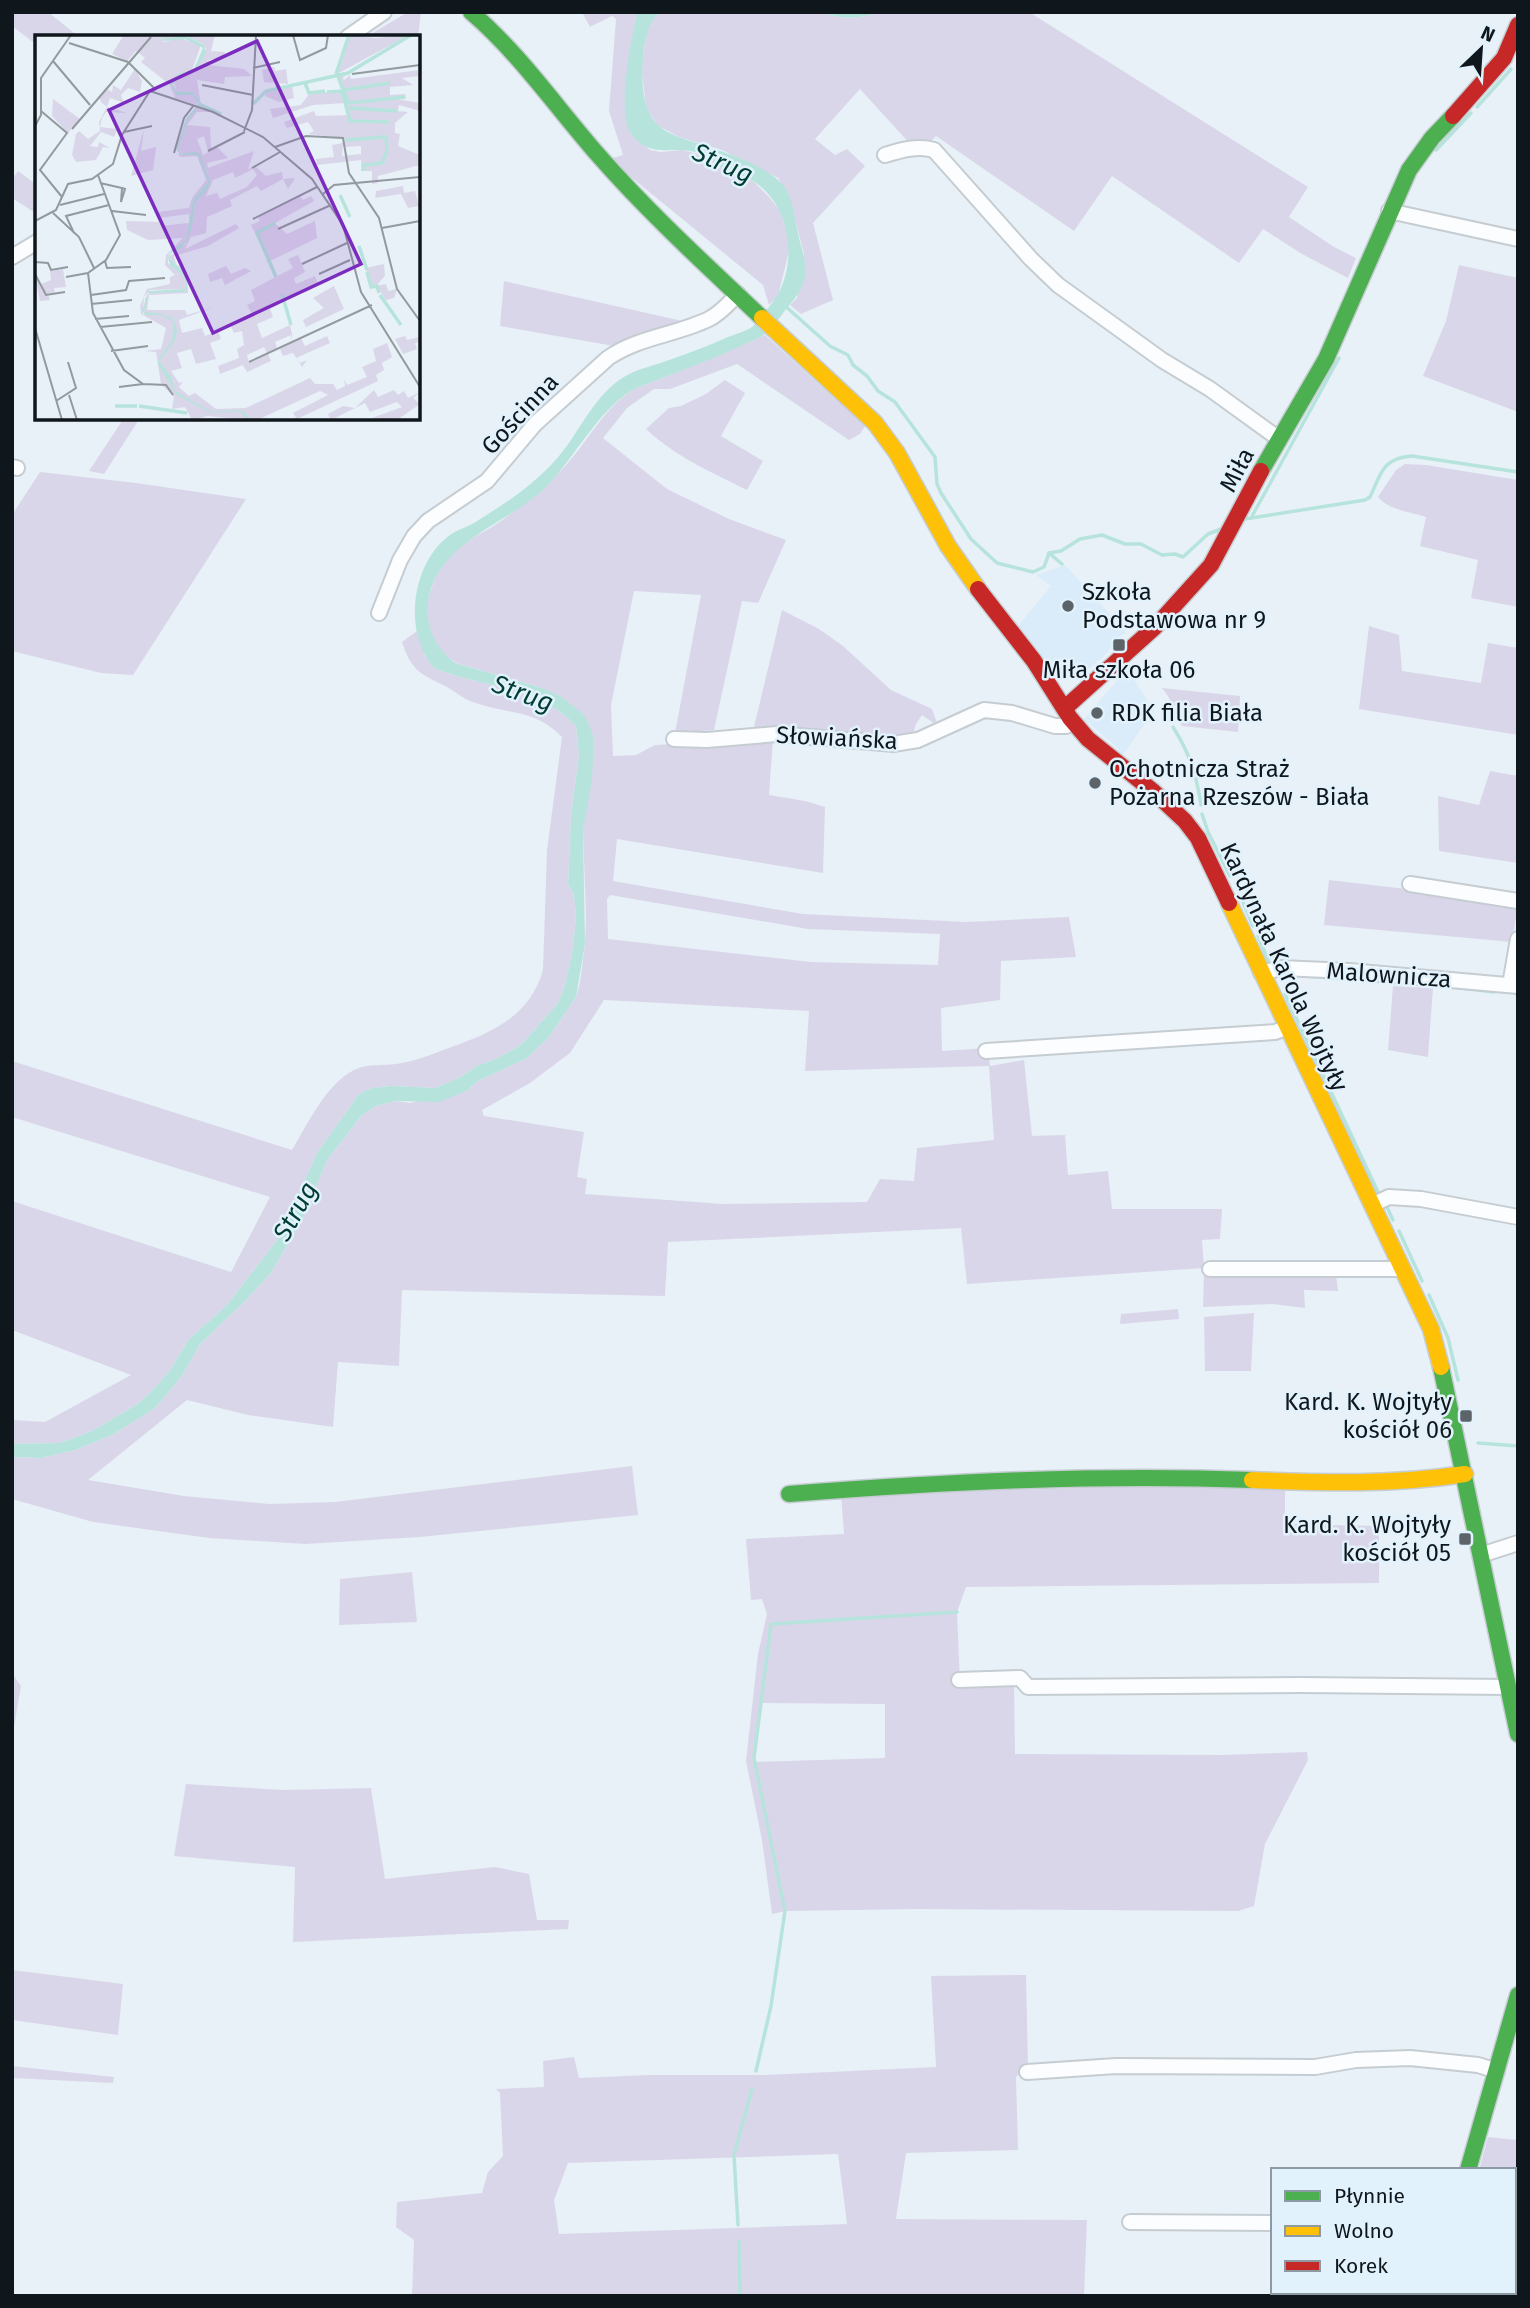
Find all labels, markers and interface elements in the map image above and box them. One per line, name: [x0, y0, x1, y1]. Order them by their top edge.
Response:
north arrow: [1446, 14, 1516, 84]
text: N: [1477, 21, 1499, 47]
inset map: [35, 35, 420, 420]
water label: Strug: [687, 136, 758, 190]
street label: Gościnna: [476, 368, 564, 460]
street label: Miła: [1214, 443, 1260, 497]
place label: Szkoła Podstawowa nr 9: [1082, 578, 1266, 634]
marker: Szkoła Podstawowa nr 9: [1060, 598, 1076, 614]
marker: Miła szkoła 06: [1111, 637, 1127, 653]
place label: Miła szkoła 06: [1043, 656, 1195, 684]
water label: Strug: [487, 668, 558, 719]
place label: RDK filia Biała: [1111, 699, 1263, 727]
marker: RDK filia Biała: [1089, 705, 1105, 721]
street label: Słowiańska: [776, 721, 898, 755]
place label: Ochotnicza Straż Pożarna Rzeszów - Biała: [1109, 755, 1370, 811]
marker: Ochotnicza Straż Pożarna Rzeszów - Biała: [1087, 775, 1103, 791]
street label: Kardynała Karola Wojtyły: [1214, 838, 1354, 1096]
street label: Malownicza: [1326, 957, 1452, 993]
water label: Strug: [266, 1176, 324, 1247]
place label: Kard. K. Wojtyły kościół 06: [1284, 1388, 1452, 1444]
marker: Kard. K. Wojtyły kościół 06: [1458, 1408, 1474, 1424]
place label: Kard. K. Wojtyły kościół 05: [1283, 1511, 1451, 1567]
marker: Kard. K. Wojtyły kościół 05: [1457, 1531, 1473, 1547]
legend: [1271, 2168, 1516, 2294]
text: Płynnie: [1334, 2183, 1405, 2209]
text: Wolno: [1334, 2218, 1394, 2244]
text: Korek: [1334, 2253, 1388, 2279]

